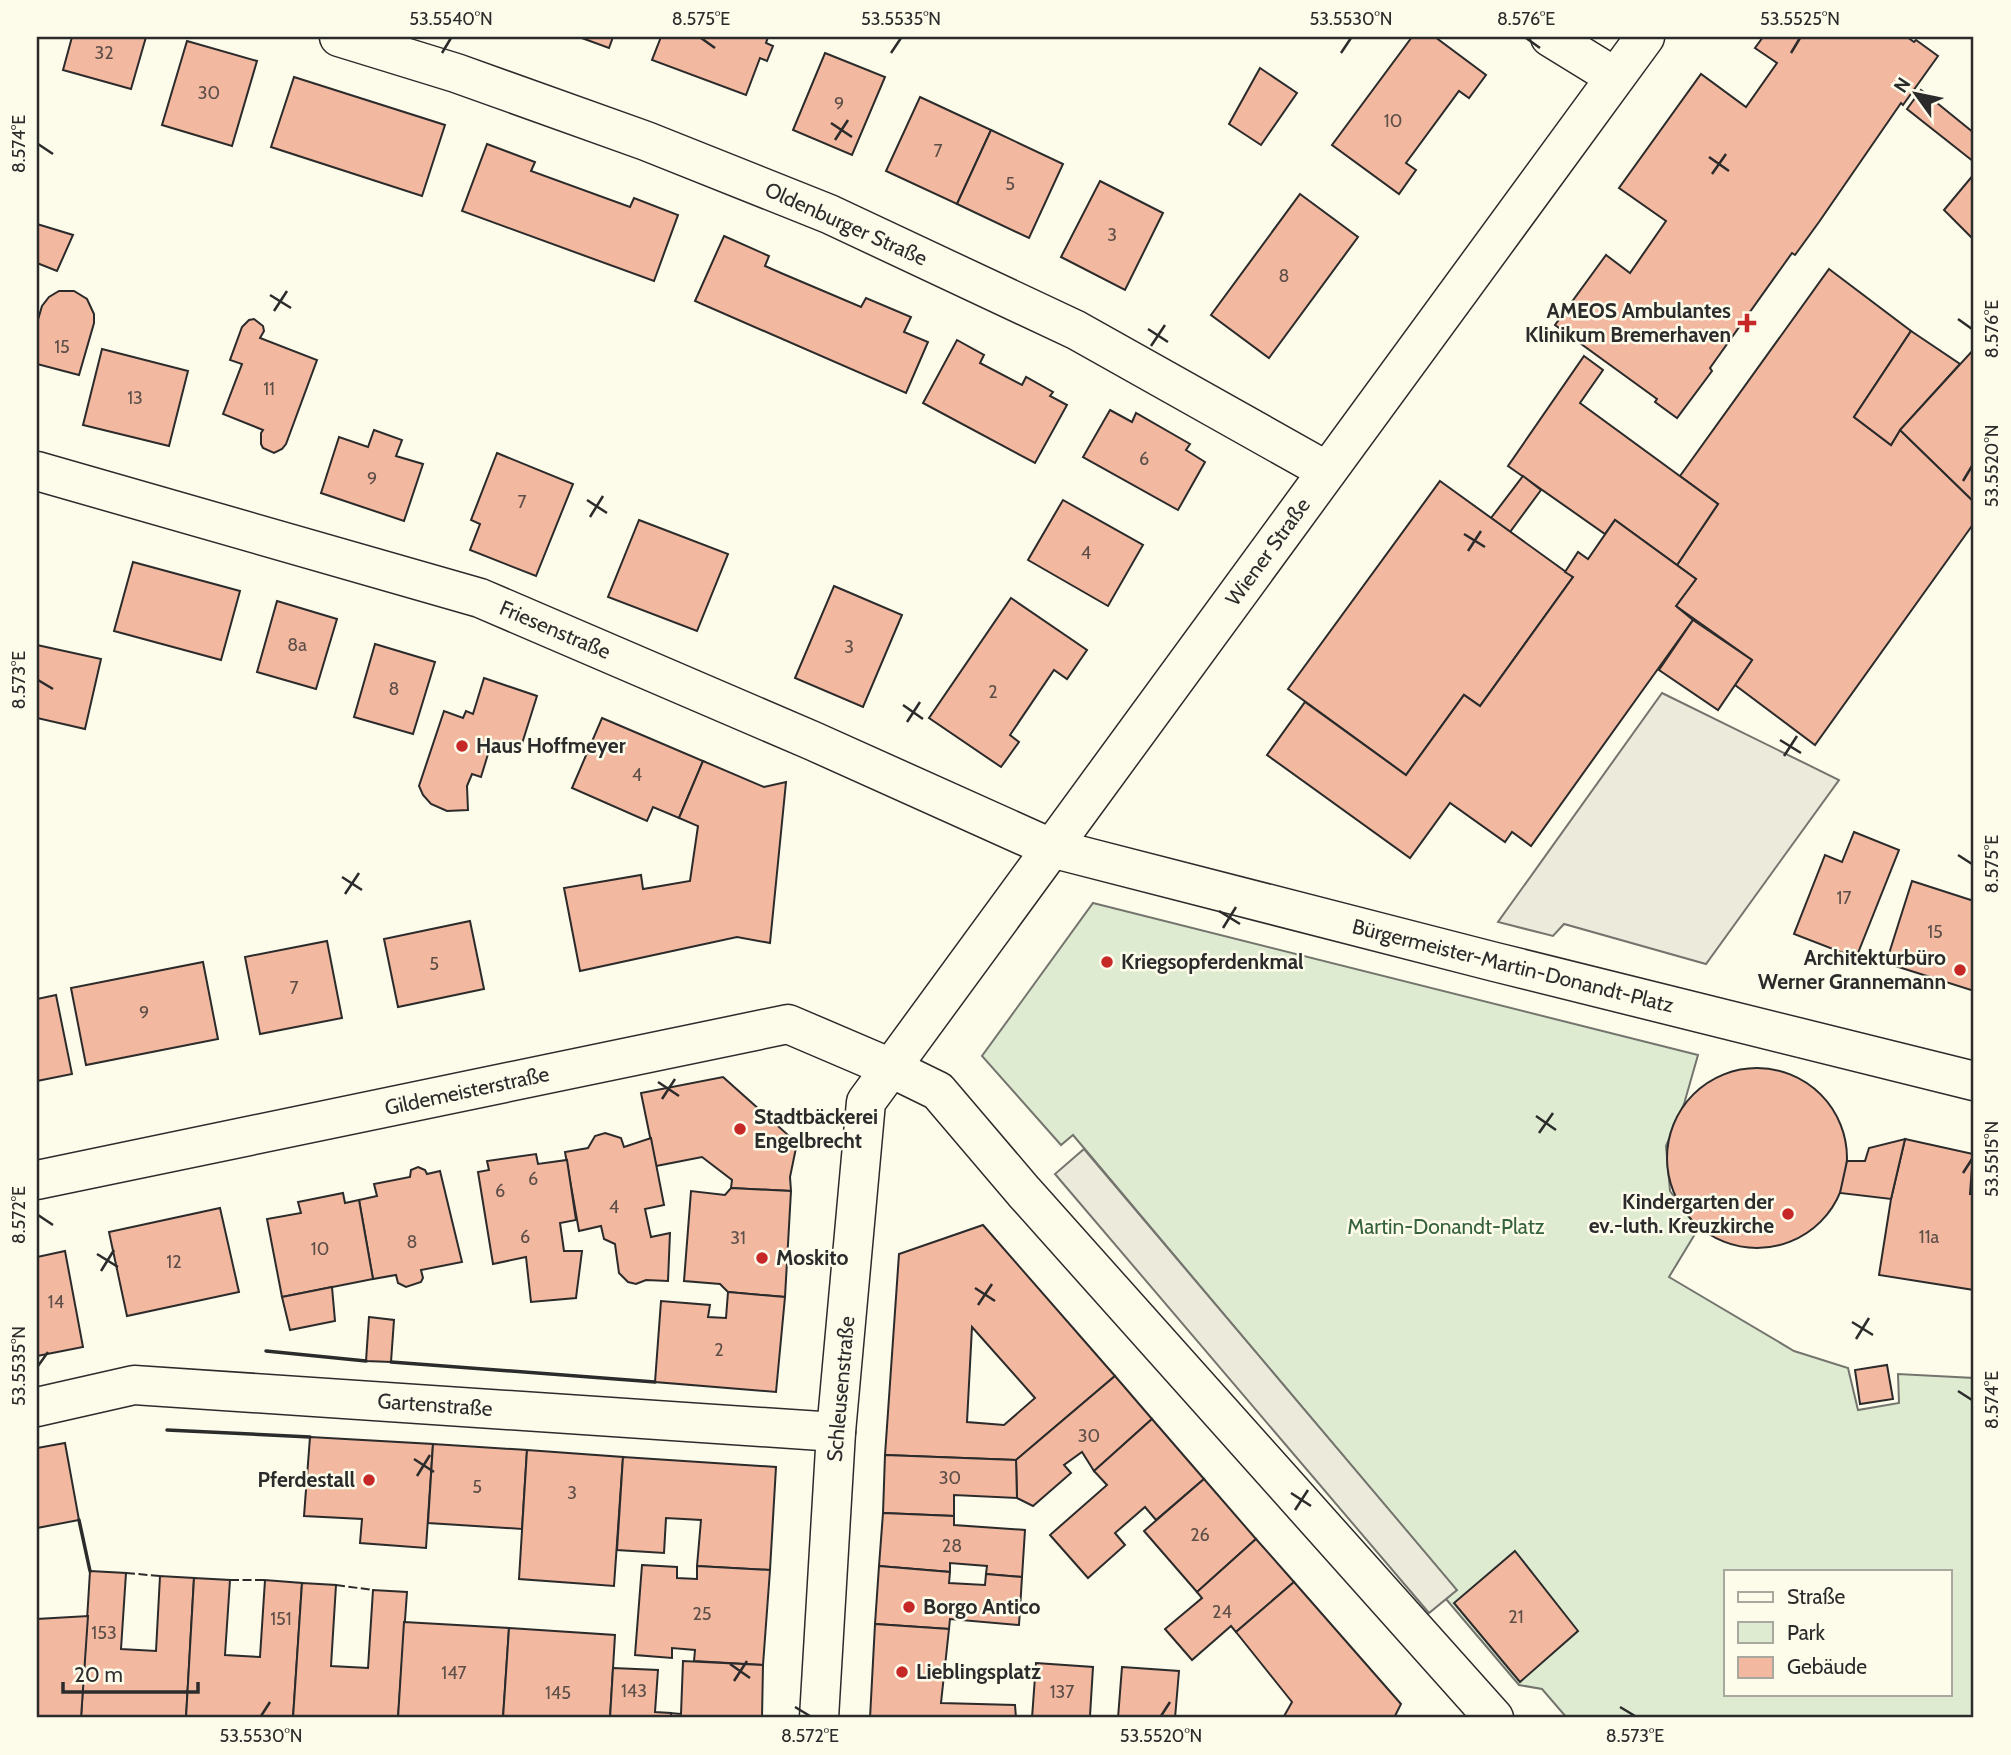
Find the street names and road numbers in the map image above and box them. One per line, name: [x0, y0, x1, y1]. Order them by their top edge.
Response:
street label: Oldenburger Straße: [761, 177, 932, 271]
street label: Wiener Straße: [1220, 493, 1315, 611]
street label: Friesenstraße: [496, 595, 615, 664]
street label: Bürgermeister-Martin-Donandt-Platz: [1350, 913, 1677, 1018]
street label: Gildemeisterstraße: [382, 1061, 552, 1120]
street label: Schleusenstraße: [822, 1315, 859, 1463]
street label: Gartenstraße: [377, 1388, 494, 1421]

